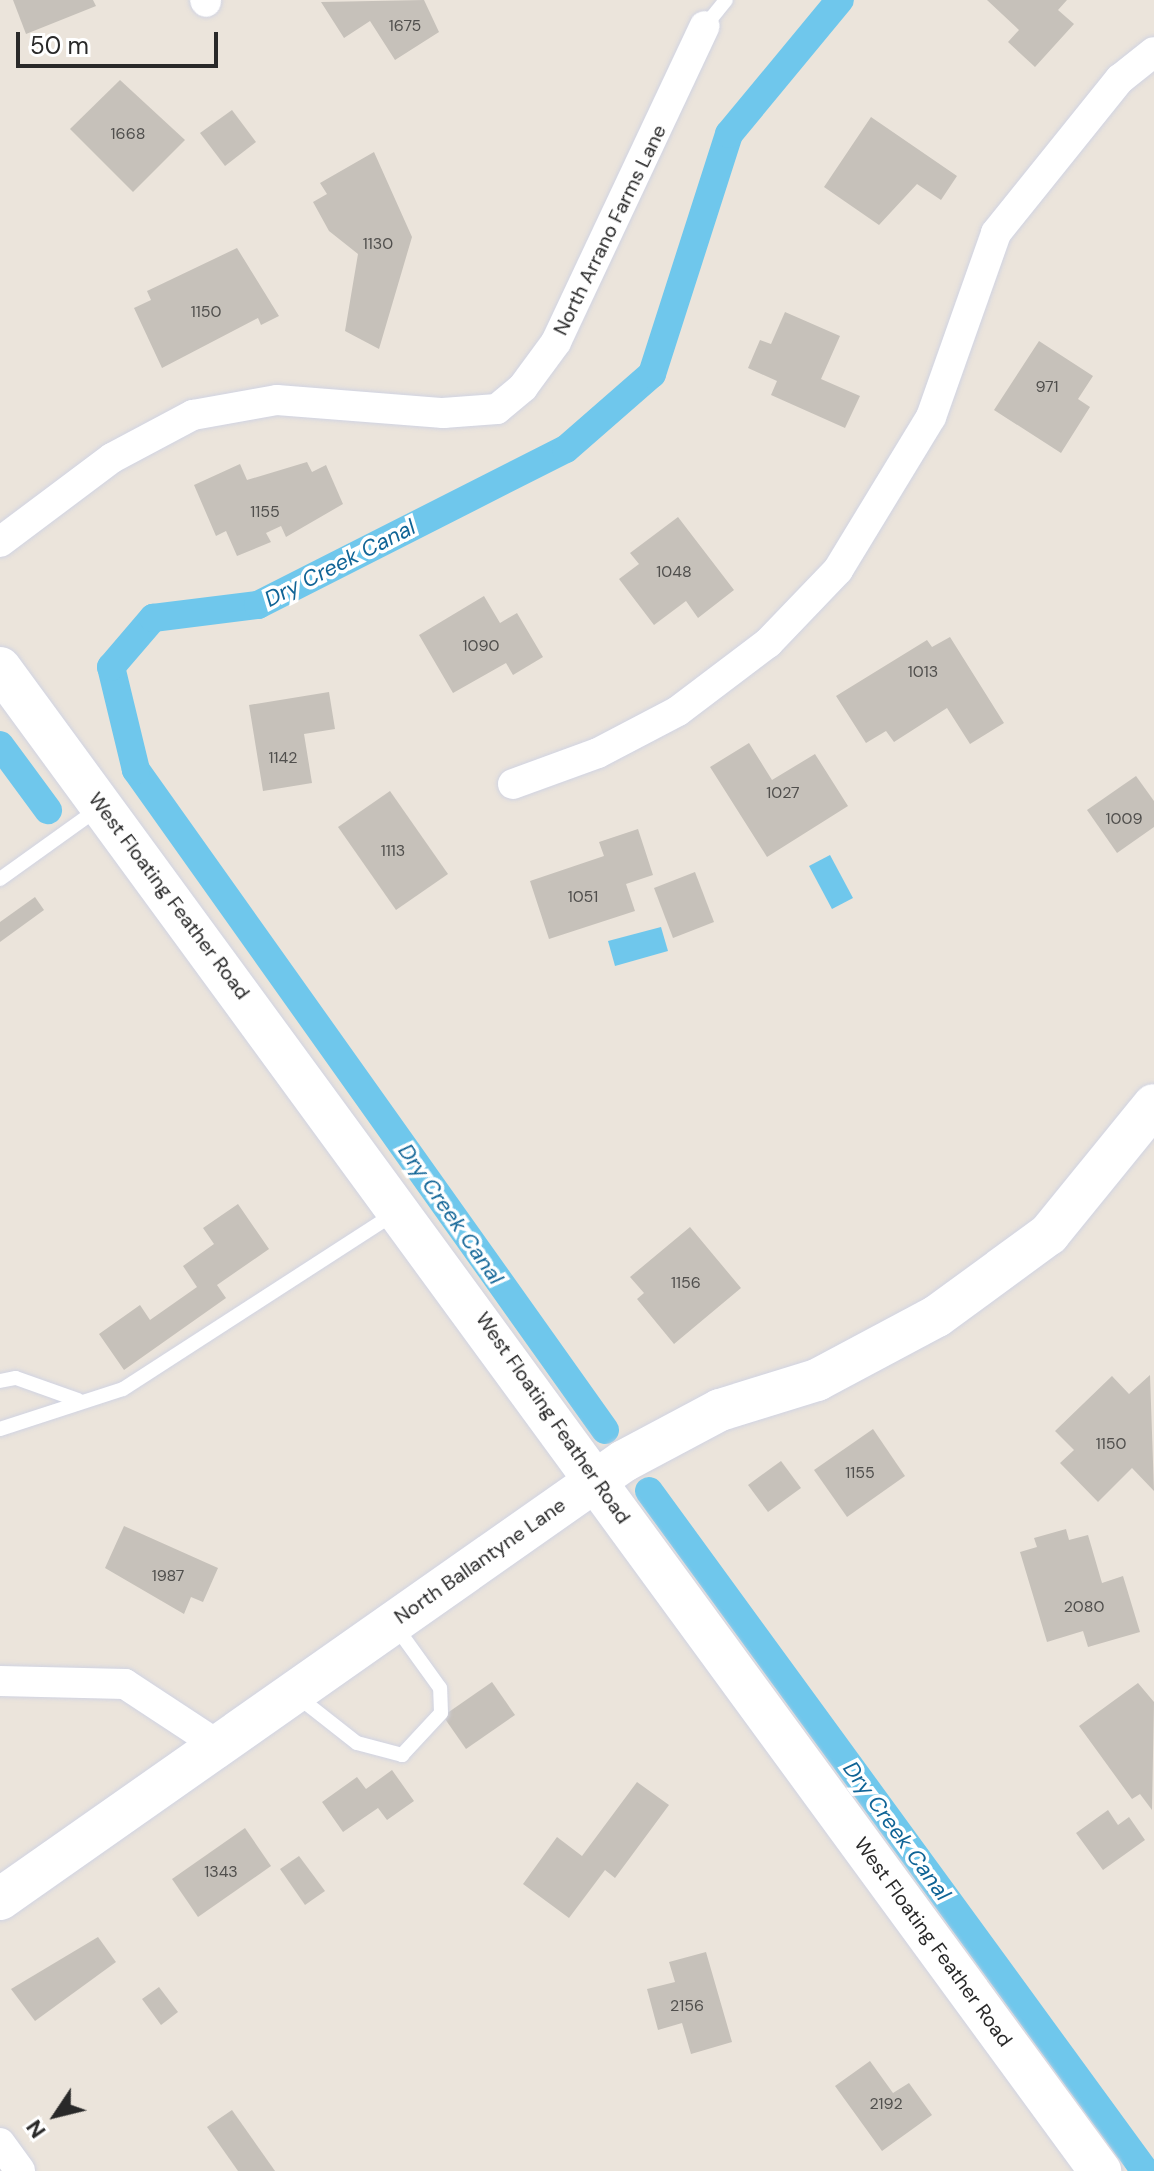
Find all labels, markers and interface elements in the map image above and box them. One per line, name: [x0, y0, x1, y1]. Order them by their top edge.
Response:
scale bar: [20, 16, 222, 66]
house number: 1675: [389, 16, 421, 36]
text: 50 m: [30, 30, 89, 61]
street label: North Arrano Farms Lane: [549, 121, 671, 339]
house number: 1668: [111, 124, 145, 144]
house number: 1130: [363, 234, 393, 254]
house number: 1150: [191, 302, 221, 322]
house number: 971: [1035, 377, 1059, 397]
house number: 1155: [250, 502, 280, 522]
water label: Dry Creek Canal: [260, 514, 420, 612]
house number: 1048: [656, 562, 692, 582]
house number: 1090: [463, 636, 499, 656]
house number: 1013: [908, 662, 938, 682]
house number: 1142: [269, 748, 297, 768]
house number: 1027: [766, 783, 800, 803]
street label: West Floating Feather Road: [83, 788, 255, 1004]
house number: 1009: [1106, 809, 1142, 829]
house number: 1113: [381, 841, 405, 861]
house number: 1051: [568, 887, 598, 907]
water label: Dry Creek Canal: [393, 1139, 509, 1289]
house number: 1156: [671, 1273, 701, 1293]
street label: West Floating Feather Road: [471, 1308, 635, 1528]
house number: 1150: [1096, 1434, 1126, 1454]
house number: 1155: [845, 1463, 875, 1483]
street label: North Ballantyne Lane: [390, 1493, 570, 1629]
house number: 1987: [152, 1566, 184, 1586]
house number: 2080: [1064, 1597, 1104, 1617]
water label: Dry Creek Canal: [838, 1756, 956, 1906]
street label: West Floating Feather Road: [849, 1833, 1017, 2051]
house number: 1343: [204, 1862, 238, 1882]
house number: 2156: [670, 1996, 704, 2016]
north arrow: [16, 2075, 96, 2155]
house number: 2192: [869, 2094, 903, 2114]
text: N: [19, 2114, 52, 2144]

